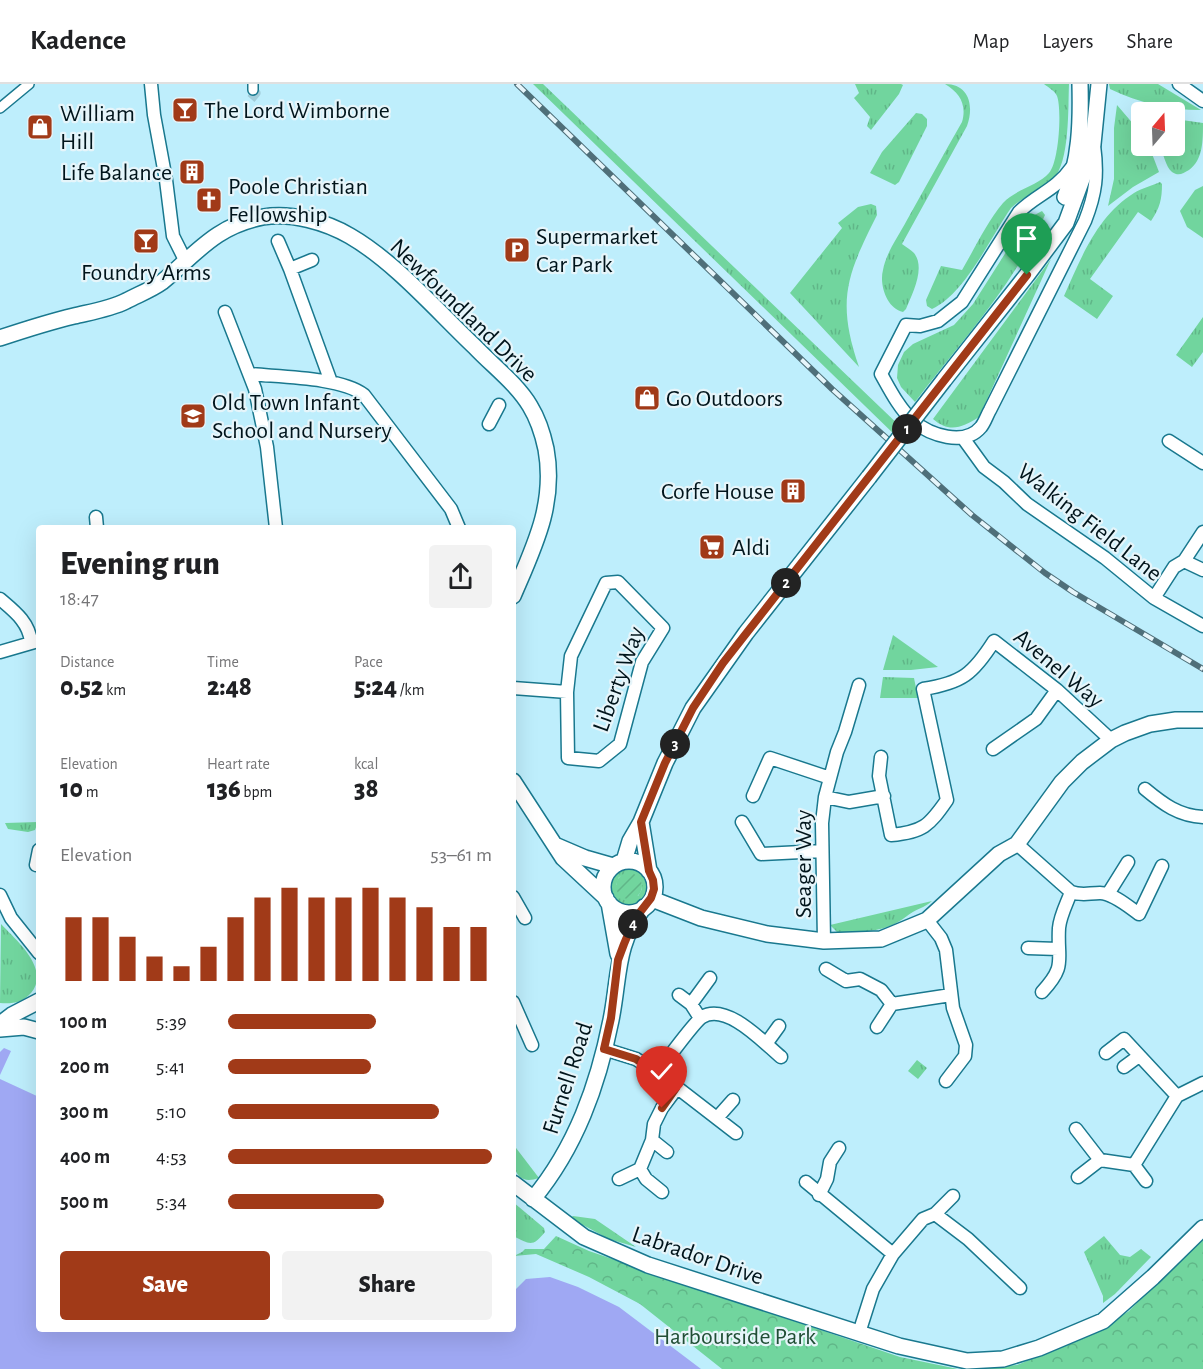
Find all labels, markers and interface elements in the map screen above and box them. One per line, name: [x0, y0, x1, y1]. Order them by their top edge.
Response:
text: Kadence: [30, 27, 126, 55]
text: Map: [973, 31, 1009, 52]
text: Layers: [1042, 31, 1093, 52]
text: Share: [1126, 31, 1173, 52]
bar icon: The Lord Wimborne: [170, 95, 200, 125]
place label: The Lord Wimborne: [204, 99, 390, 123]
place label: William Hill: [60, 102, 135, 154]
north arrow: [1131, 102, 1185, 156]
map controls: [1131, 102, 1185, 156]
shop icon: William Hill: [25, 112, 55, 142]
building icon: Life Balance: [177, 157, 207, 187]
place label: Life Balance: [61, 161, 172, 185]
place label: Poole Christian Fellowship: [228, 175, 368, 227]
church icon: Poole Christian Fellowship: [194, 185, 224, 215]
pin: [1001, 213, 1052, 275]
icon: arrive: [1010, 222, 1043, 255]
place label: Supermarket Car Park: [536, 225, 658, 277]
bar icon: Foundry Arms: [131, 226, 161, 256]
street label: Newfoundland Drive: [385, 235, 541, 387]
parking icon: Supermarket Car Park: [502, 235, 532, 265]
place label: Foundry Arms: [81, 261, 211, 285]
shop icon: Go Outdoors: [632, 383, 662, 413]
place label: Go Outdoors: [666, 387, 783, 411]
place label: Old Town Infant School and Nursery: [212, 391, 392, 443]
school or university icon: Old Town Infant School and Nursery: [178, 401, 208, 431]
pin: 1: [892, 414, 922, 444]
text: 1: [904, 421, 910, 437]
street label: Walking Field Lane: [1013, 459, 1166, 586]
building icon: Corfe House: [778, 476, 808, 506]
place label: Corfe House: [661, 480, 774, 504]
supermarket icon: Aldi: [697, 532, 727, 562]
place label: Aldi: [732, 536, 770, 560]
button: share: [429, 545, 492, 608]
text: Evening run: [60, 548, 220, 581]
pin: 2: [771, 568, 801, 598]
text: 2: [782, 575, 790, 591]
text: 18:47: [60, 589, 99, 609]
street label: Liberty Way: [589, 624, 649, 735]
street label: Avenel Way: [1009, 625, 1108, 713]
text: Distance: [60, 654, 114, 670]
text: Time: [207, 654, 239, 670]
text: Pace: [354, 654, 383, 670]
text: 0.52: [60, 674, 103, 700]
text: 2:48: [207, 674, 252, 700]
text: 5:24: [354, 674, 397, 700]
text: km: [103, 682, 126, 698]
text: /km: [397, 682, 424, 698]
pin: 3: [660, 729, 690, 759]
text: 3: [672, 736, 678, 752]
text: Elevation: [60, 756, 118, 772]
text: Heart rate: [207, 756, 270, 772]
text: kcal: [354, 756, 378, 772]
text: 10: [60, 776, 83, 802]
text: 136: [207, 776, 241, 802]
text: 38: [354, 776, 379, 802]
text: m: [83, 784, 99, 800]
text: bpm: [241, 784, 272, 800]
street label: Seager Way: [792, 810, 816, 918]
text: Elevation: [60, 845, 132, 865]
text: 53–61 m: [430, 845, 492, 865]
pin: 4: [618, 909, 648, 939]
text: 4: [629, 916, 637, 932]
text: 100 m: [60, 1012, 107, 1032]
text: 5:39: [156, 1012, 187, 1032]
street label: Furnell Road: [539, 1019, 597, 1137]
pin: [636, 1046, 687, 1108]
icon: check: [645, 1055, 678, 1088]
text: 200 m: [60, 1057, 109, 1077]
text: 5:41: [156, 1057, 185, 1077]
text: 300 m: [60, 1102, 109, 1122]
text: 5:10: [156, 1102, 186, 1122]
text: 400 m: [60, 1147, 110, 1167]
text: 4:53: [156, 1147, 187, 1167]
text: 500 m: [60, 1192, 109, 1212]
text: 5:34: [156, 1192, 187, 1212]
street label: Labrador Drive: [629, 1222, 767, 1290]
button: Save: [60, 1251, 270, 1320]
button: Share: [282, 1251, 492, 1320]
park label: Harbourside Park: [654, 1325, 816, 1349]

